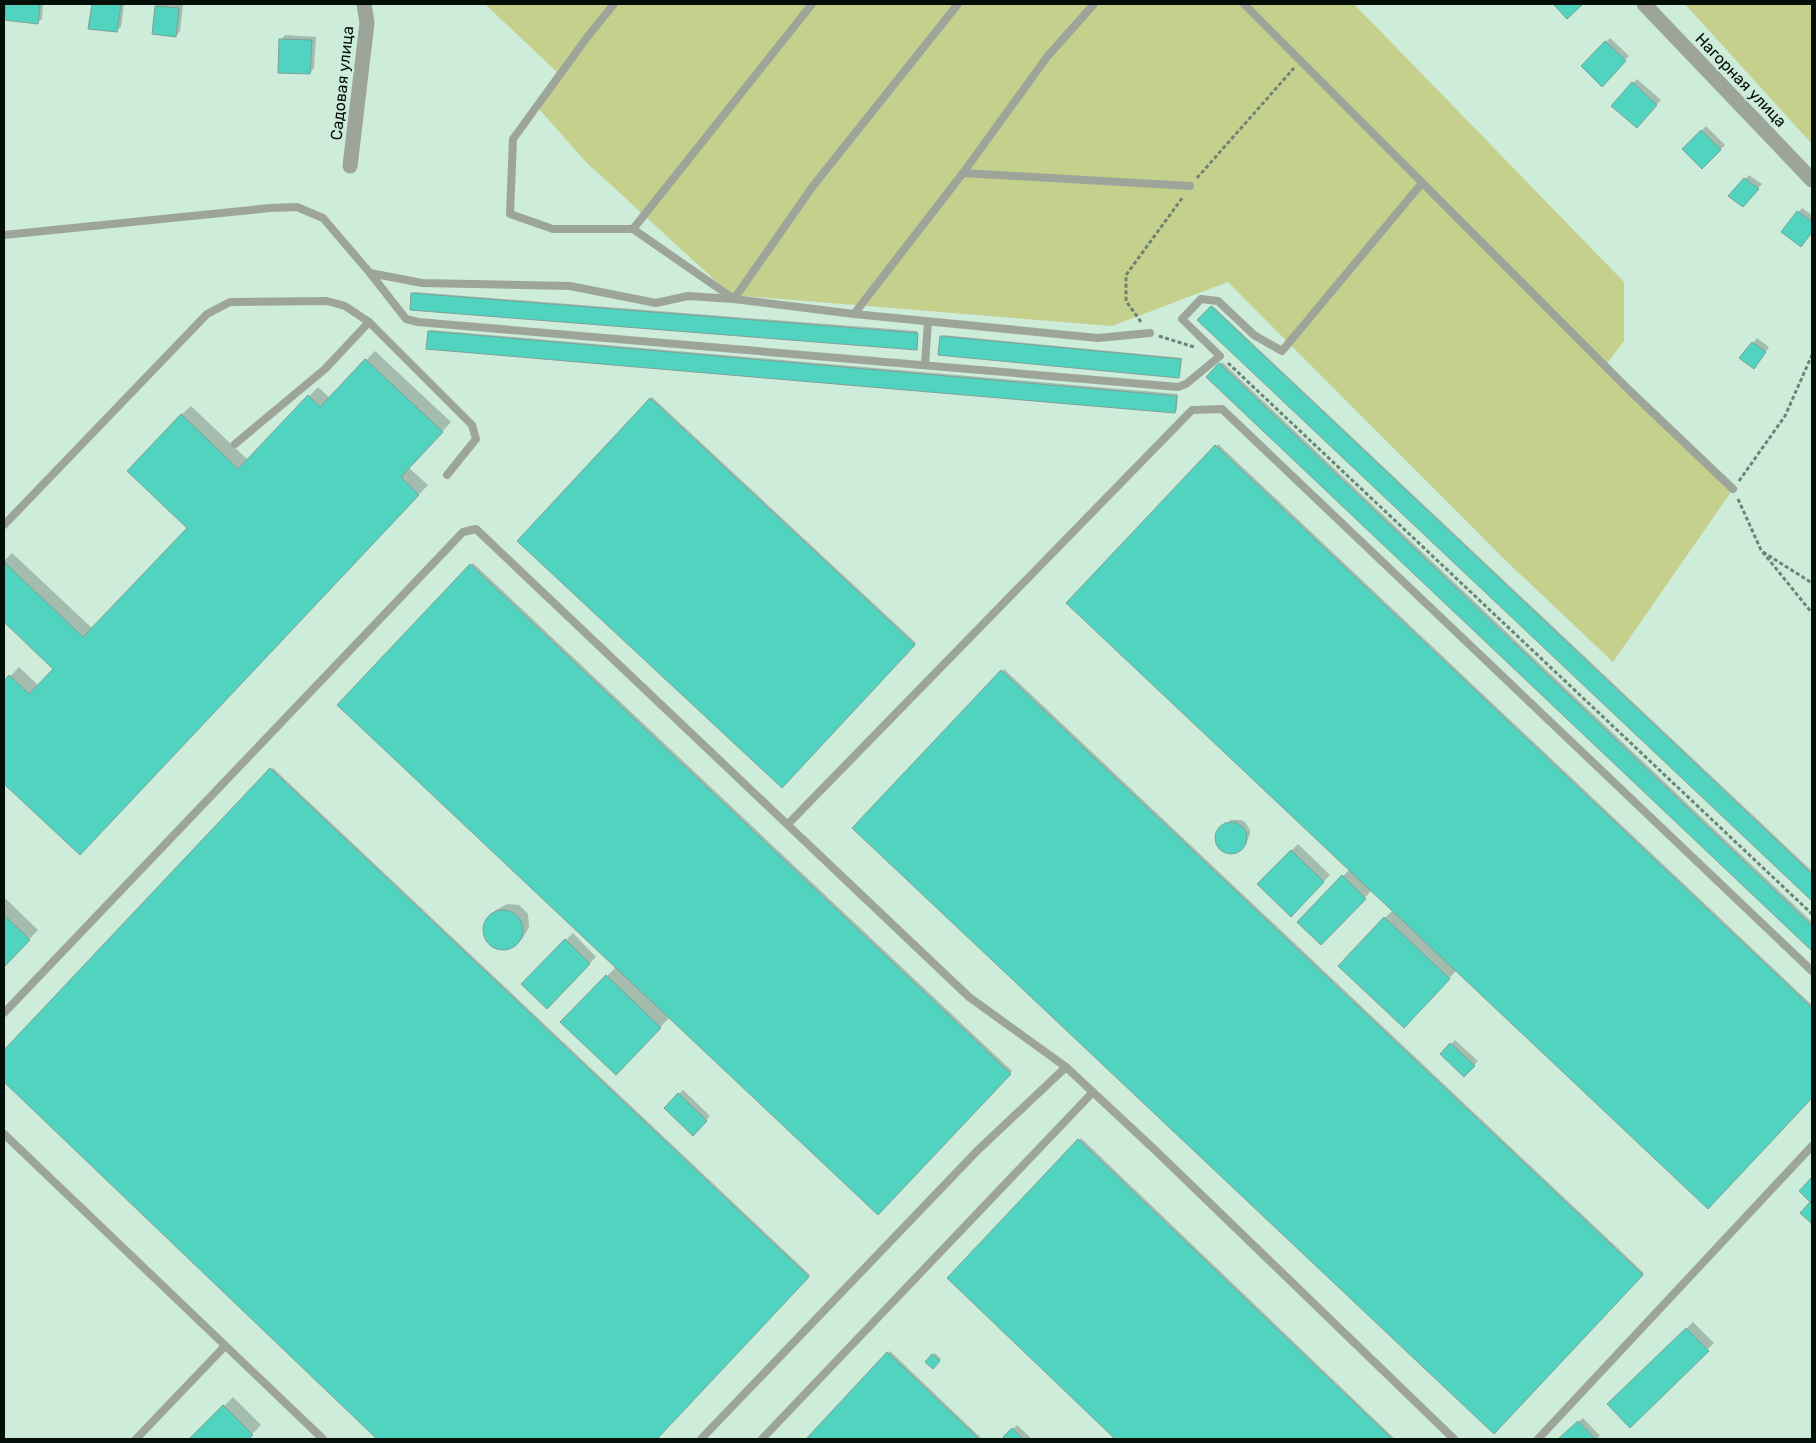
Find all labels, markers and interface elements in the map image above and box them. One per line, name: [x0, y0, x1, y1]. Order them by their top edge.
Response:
street label: Садовая улица: [327, 25, 357, 141]
street label: Нагорная улица: [1691, 29, 1791, 131]

